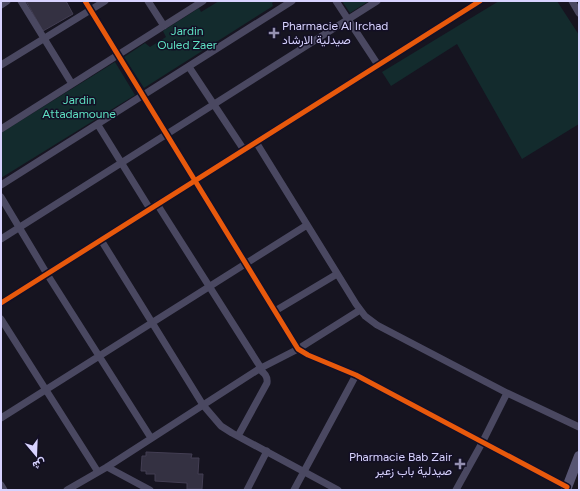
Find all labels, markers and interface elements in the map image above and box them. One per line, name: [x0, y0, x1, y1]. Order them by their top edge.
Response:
place label: Pharmacie Al Irchad صيدلية الارشاد: [282, 19, 388, 48]
park label: Jardin Ouled Zaer: [157, 24, 217, 52]
marker: Pharmacie Al Irchad صيدلية الارشاد: [269, 28, 279, 38]
park label: Jardin Attadamoune: [42, 93, 116, 121]
north arrow: [16, 435, 56, 475]
place label: Pharmacie Bab Zair صيدلية باب زعير: [349, 450, 452, 479]
text: ش: [31, 456, 47, 472]
marker: Pharmacie Bab Zair صيدلية باب زعير: [455, 459, 465, 469]

